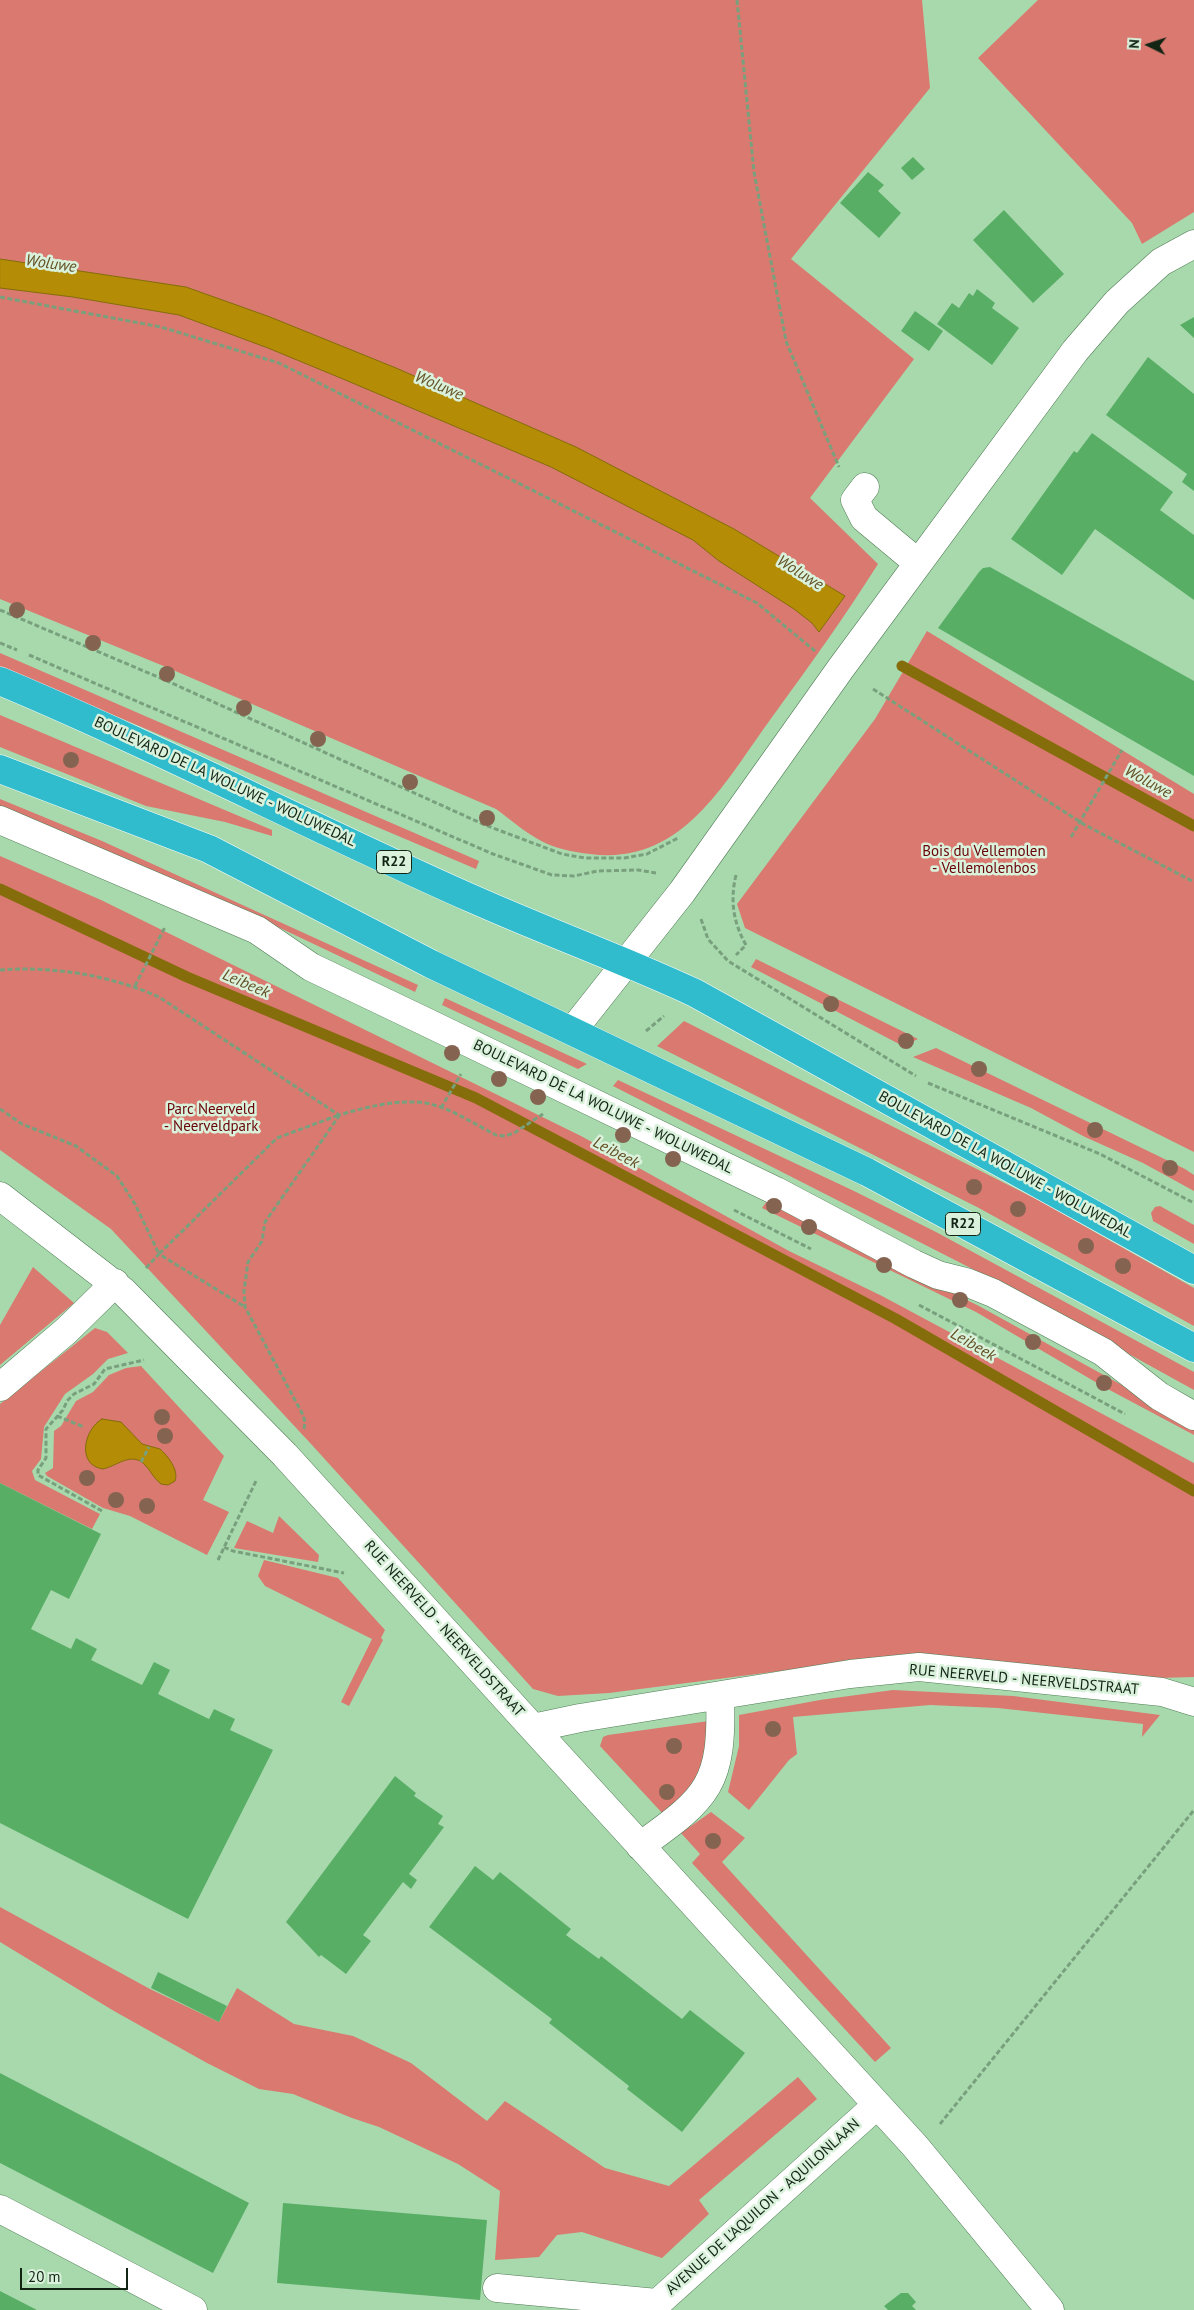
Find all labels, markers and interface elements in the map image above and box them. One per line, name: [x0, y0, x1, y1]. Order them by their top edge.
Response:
north arrow: [1124, 20, 1174, 70]
text: N: [1125, 39, 1143, 49]
water label: Woluwe: [24, 251, 78, 277]
water label: Woluwe: [412, 367, 466, 405]
water label: Woluwe: [773, 551, 827, 595]
street label: BOULEVARD DE LA WOLUWE - WOLUWEDAL: [91, 713, 359, 851]
water label: Woluwe: [1121, 761, 1175, 803]
park label: Bois du Vellemolen - Vellemolenbos: [922, 843, 1046, 878]
road number: R22: [376, 850, 412, 874]
water label: Leibeek: [220, 966, 272, 1002]
street label: BOULEVARD DE LA WOLUWE - WOLUWEDAL: [470, 1036, 736, 1178]
street label: BOULEVARD DE LA WOLUWE - WOLUWEDAL: [875, 1088, 1135, 1242]
park label: Parc Neerveld - Neerveldpark: [164, 1101, 258, 1136]
water label: Leibeek: [590, 1133, 642, 1173]
road number: R22: [946, 1212, 980, 1236]
water label: Leibeek: [947, 1324, 999, 1366]
street label: RUE NEERVELD - NEERVELDSTRAAT: [360, 1537, 528, 1721]
street label: RUE NEERVELD - NEERVELDSTRAAT: [908, 1661, 1140, 1699]
street label: AVENUE DE L'AQUILON - AQUILONLAAN: [662, 2115, 864, 2299]
scale bar: [22, 2258, 130, 2290]
text: 20 m: [28, 2267, 61, 2286]

